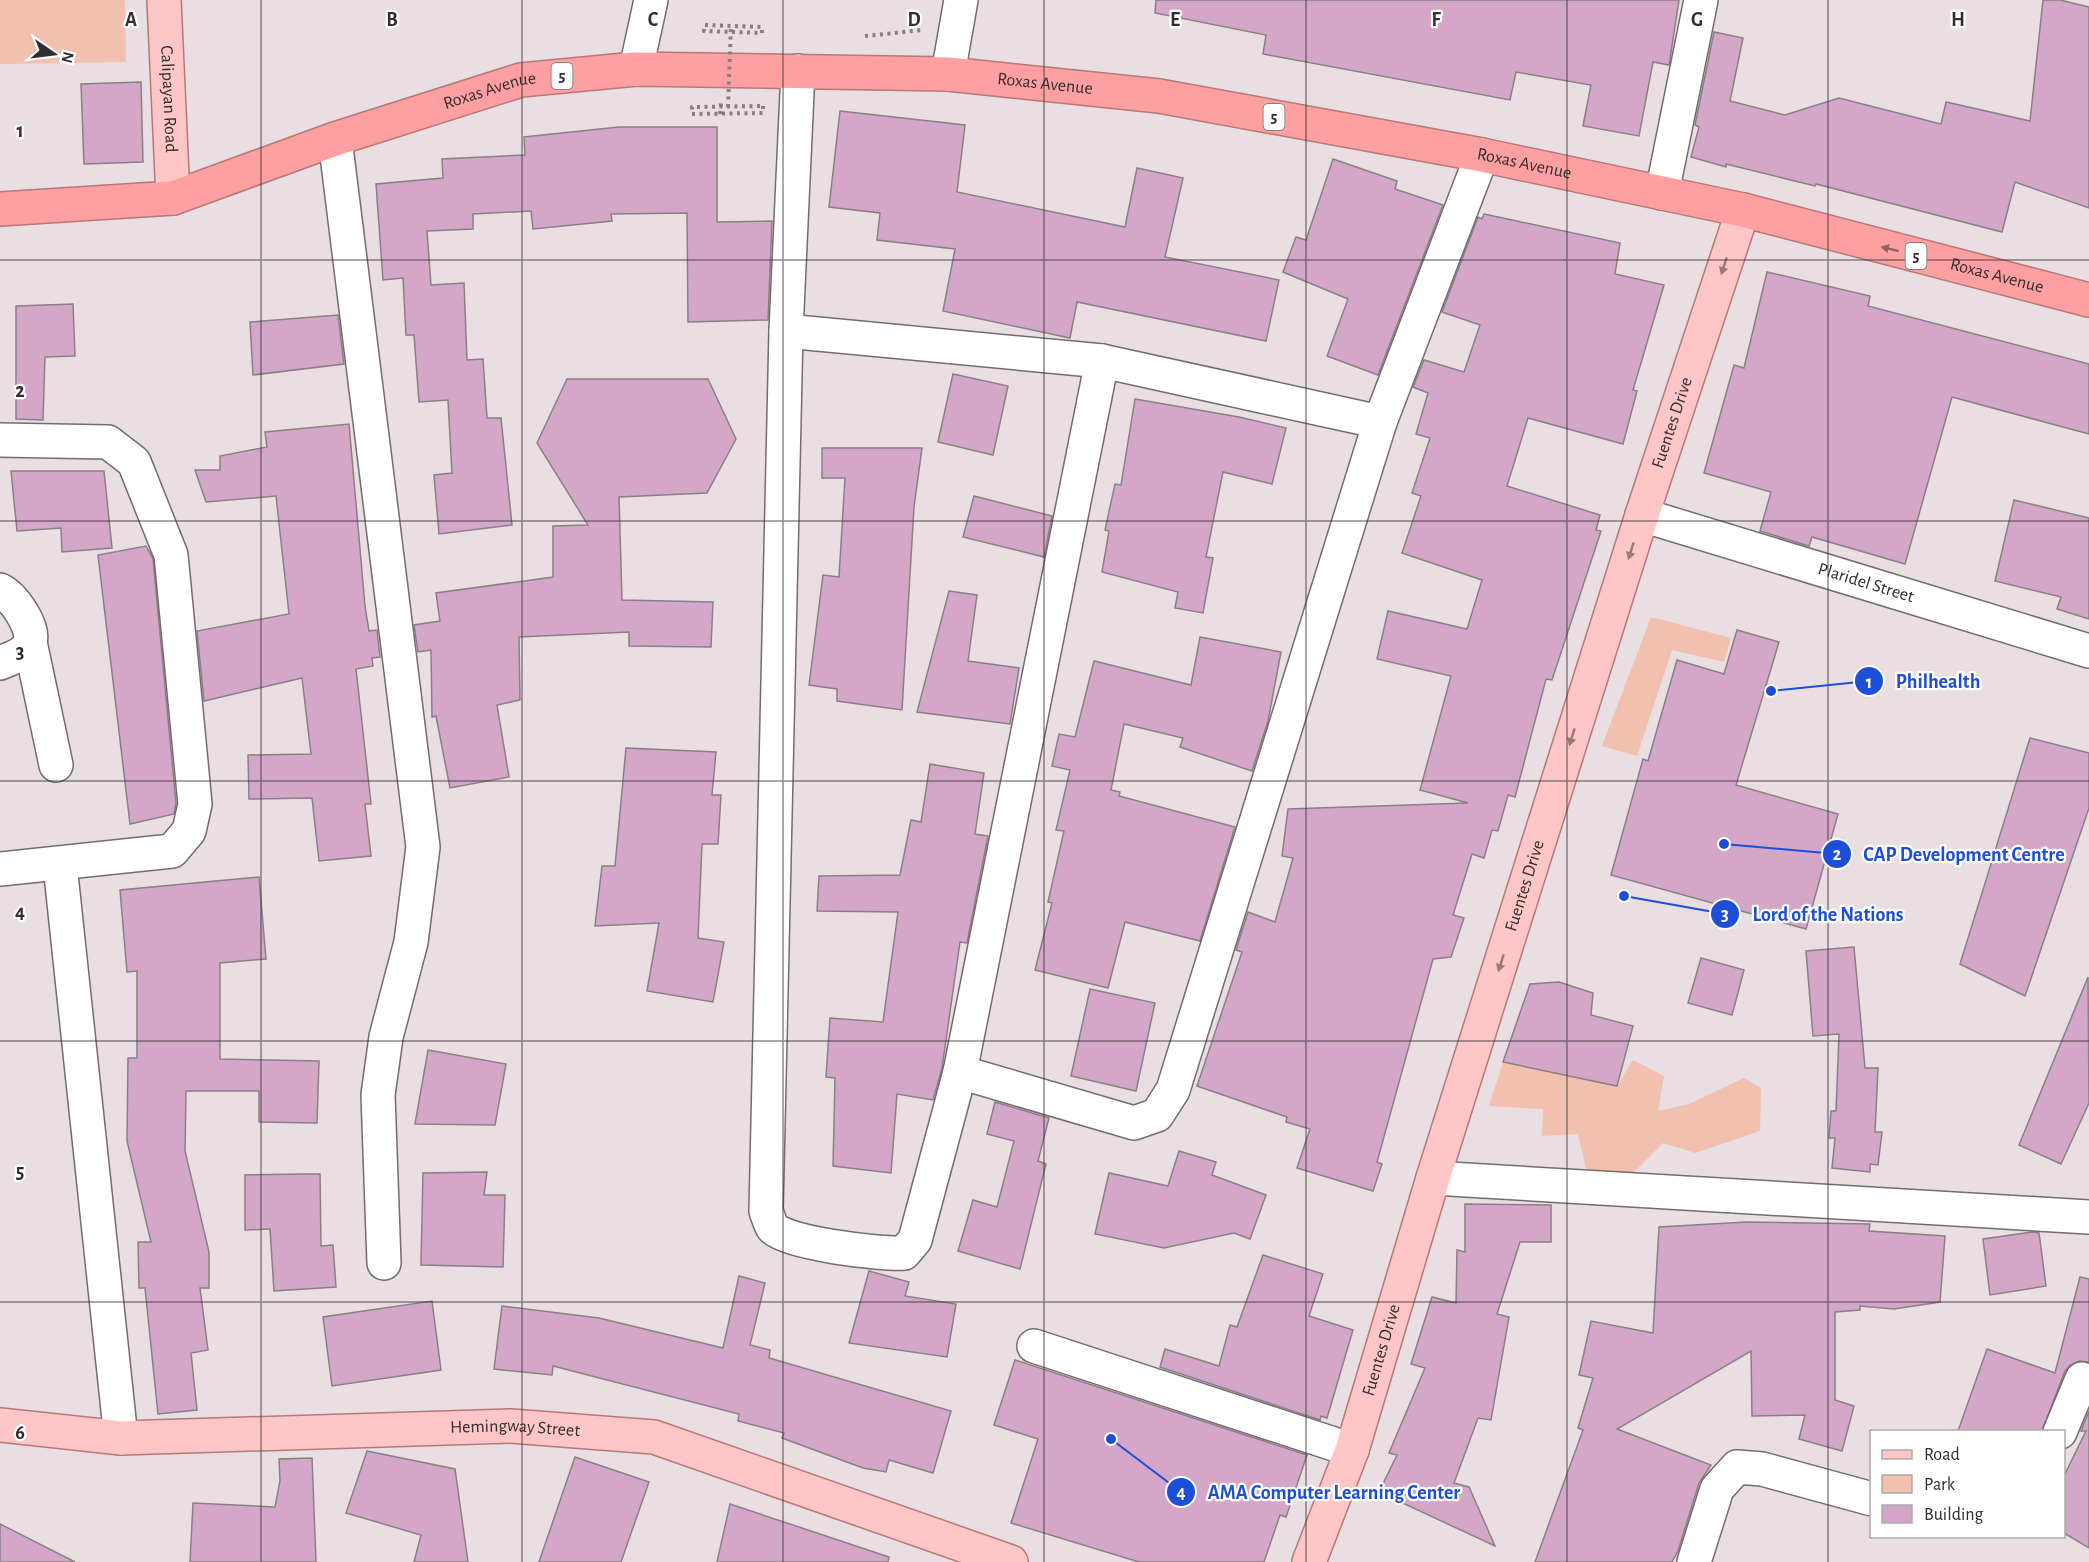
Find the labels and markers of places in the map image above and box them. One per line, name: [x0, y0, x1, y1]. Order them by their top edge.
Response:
callout: Philhealth: [1854, 662, 1992, 700]
callout: CAP Development Centre: [1822, 835, 2077, 873]
callout: Lord of the Nations: [1710, 895, 1915, 933]
callout: AMA Computer Learning Center: [1166, 1473, 1473, 1511]

